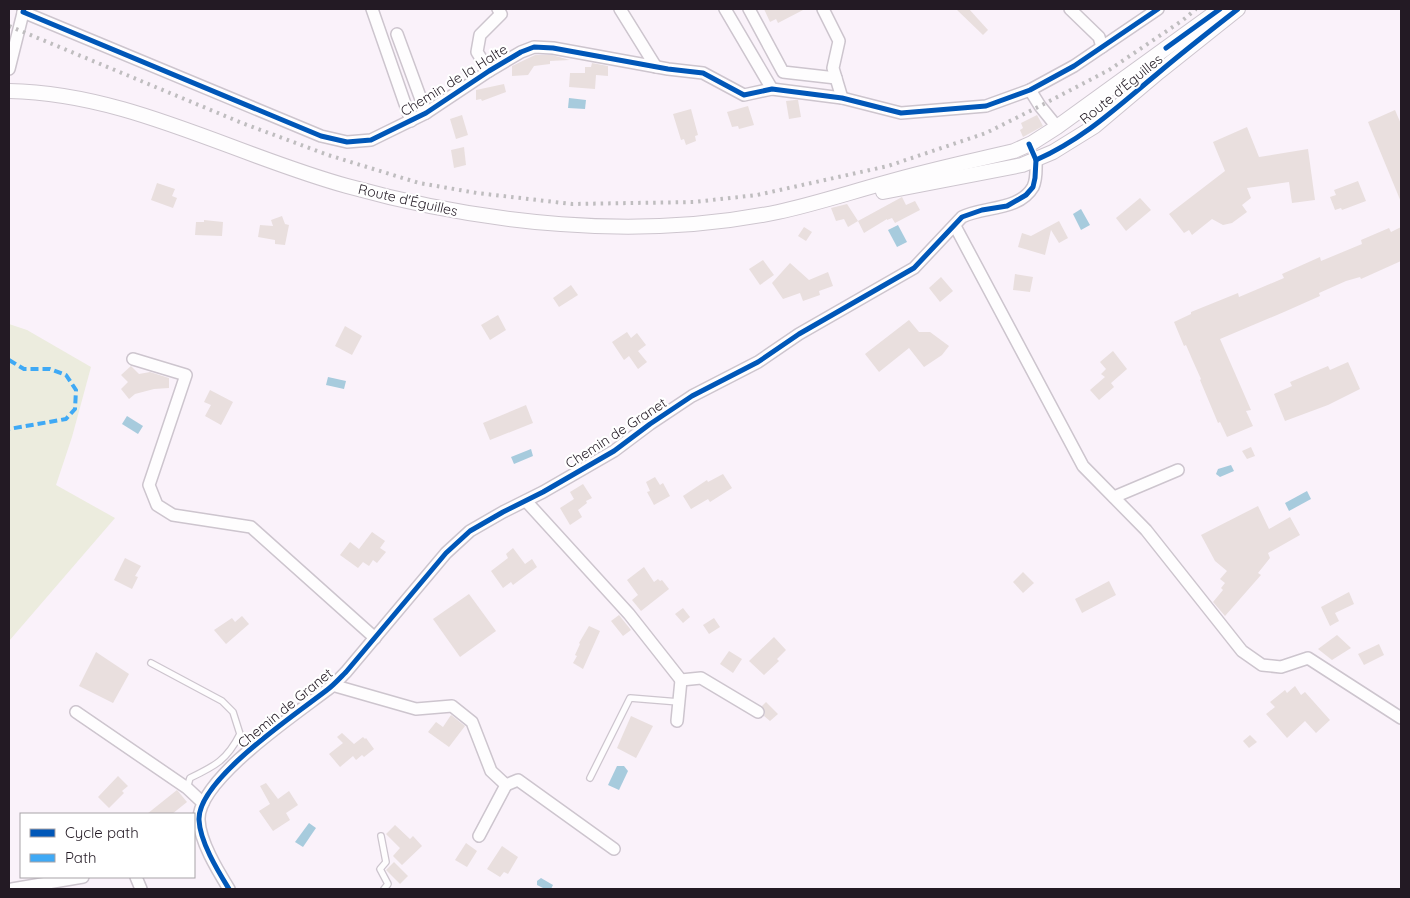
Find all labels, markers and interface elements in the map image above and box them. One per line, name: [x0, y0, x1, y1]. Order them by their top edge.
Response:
street label: Chemin de la Halte: [397, 40, 511, 120]
street label: Route d'Éguilles: [1076, 50, 1166, 128]
street label: Route d'Éguilles: [356, 180, 460, 220]
street label: Chemin de Granet: [562, 393, 670, 472]
street label: Chemin de Granet: [234, 664, 336, 752]
legend: [20, 813, 195, 878]
text: Cycle path: [65, 823, 139, 842]
text: Path: [65, 848, 97, 867]

